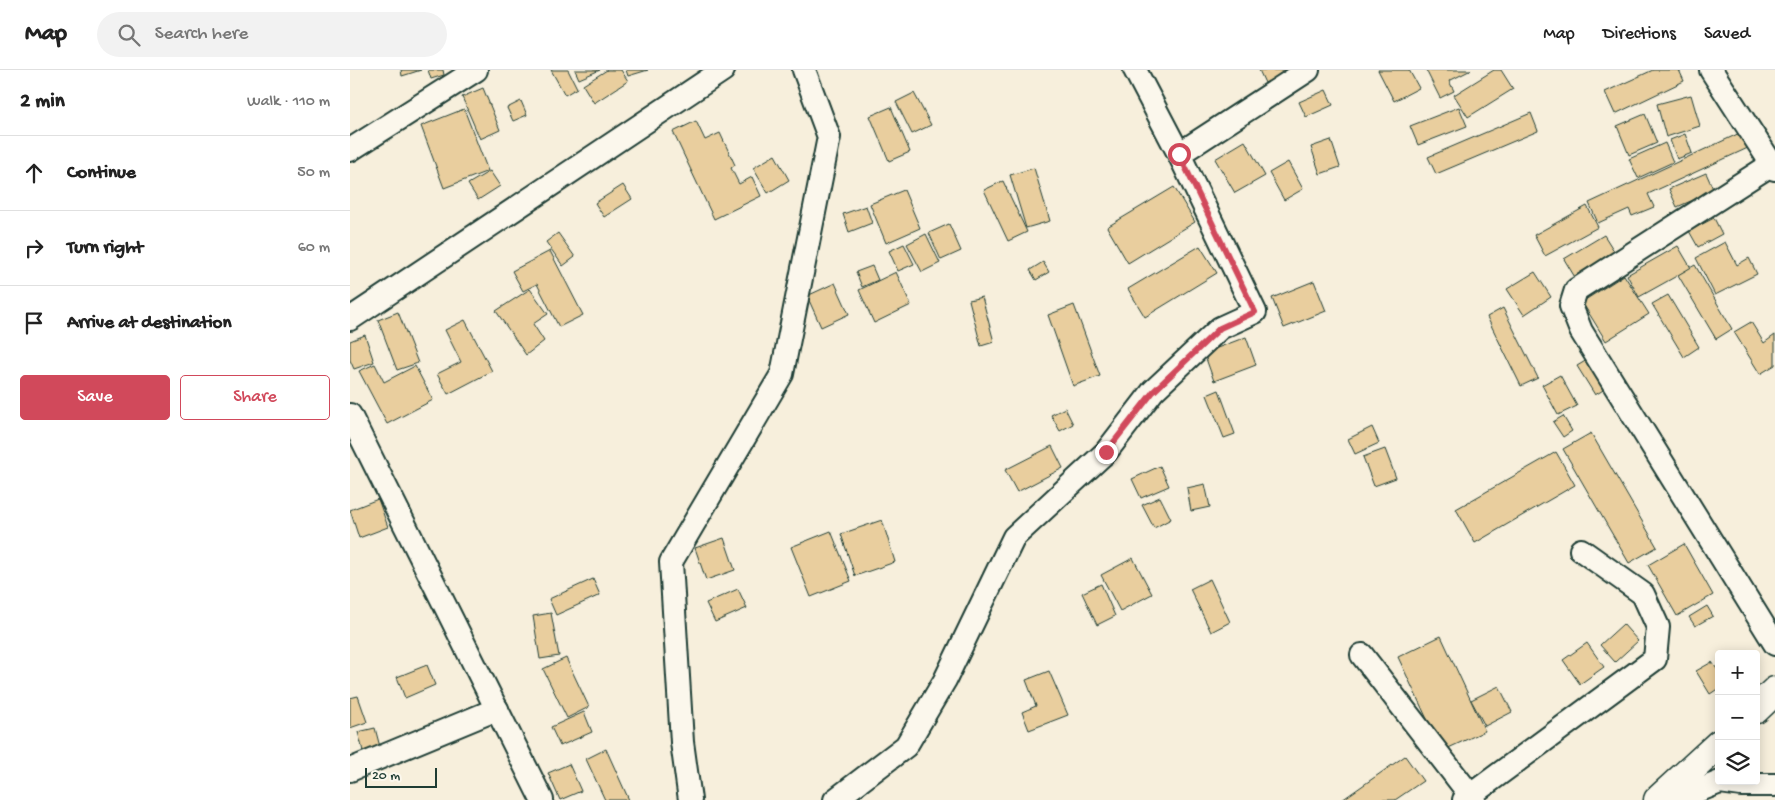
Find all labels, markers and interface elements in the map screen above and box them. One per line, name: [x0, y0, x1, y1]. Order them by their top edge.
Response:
search box: [97, 12, 447, 57]
text: Map: [25, 20, 67, 49]
icon: search: [115, 21, 143, 49]
text: Search here: [155, 23, 248, 46]
text: Map: [1543, 24, 1575, 45]
text: Directions: [1603, 24, 1676, 45]
text: Saved: [1704, 24, 1750, 45]
text: 2 min: [20, 90, 65, 115]
text: Walk · 110 m: [247, 93, 330, 112]
route start: [1168, 143, 1191, 166]
icon: ahead: [20, 159, 48, 187]
text: Continue: [67, 162, 136, 185]
text: 50 m: [297, 164, 330, 183]
icon: right: [20, 234, 48, 262]
text: Turn right: [67, 237, 143, 260]
text: 60 m: [298, 239, 330, 258]
icon: arrive: [20, 309, 48, 337]
text: Arrive at destination: [67, 312, 231, 335]
button: Save: [20, 375, 170, 420]
button: Share: [180, 375, 330, 420]
route end: [1095, 441, 1118, 464]
map controls: [1715, 650, 1760, 785]
button: +: [1715, 650, 1760, 695]
button: −: [1715, 695, 1760, 740]
button: layers: [1715, 740, 1760, 785]
scale bar: [365, 765, 438, 788]
text: 20 m: [372, 768, 400, 785]

